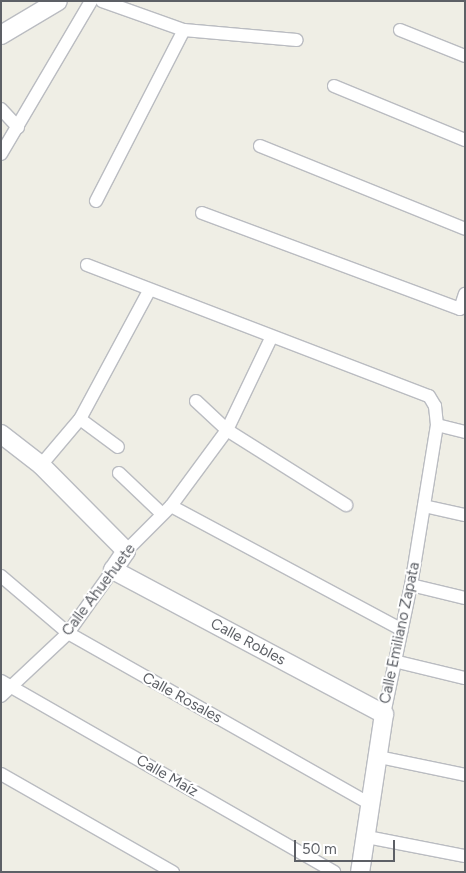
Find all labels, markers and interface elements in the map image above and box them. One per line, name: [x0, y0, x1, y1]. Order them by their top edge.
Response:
street label: Calle Ahuehuete: [58, 540, 140, 640]
street label: Calle Emiliano Zapata: [376, 561, 424, 705]
street label: Calle Robles: [207, 615, 289, 669]
street label: Calle Rosales: [139, 669, 225, 727]
street label: Calle Maíz: [133, 751, 201, 801]
scale bar: [296, 830, 397, 862]
text: 50 m: [302, 840, 337, 858]

